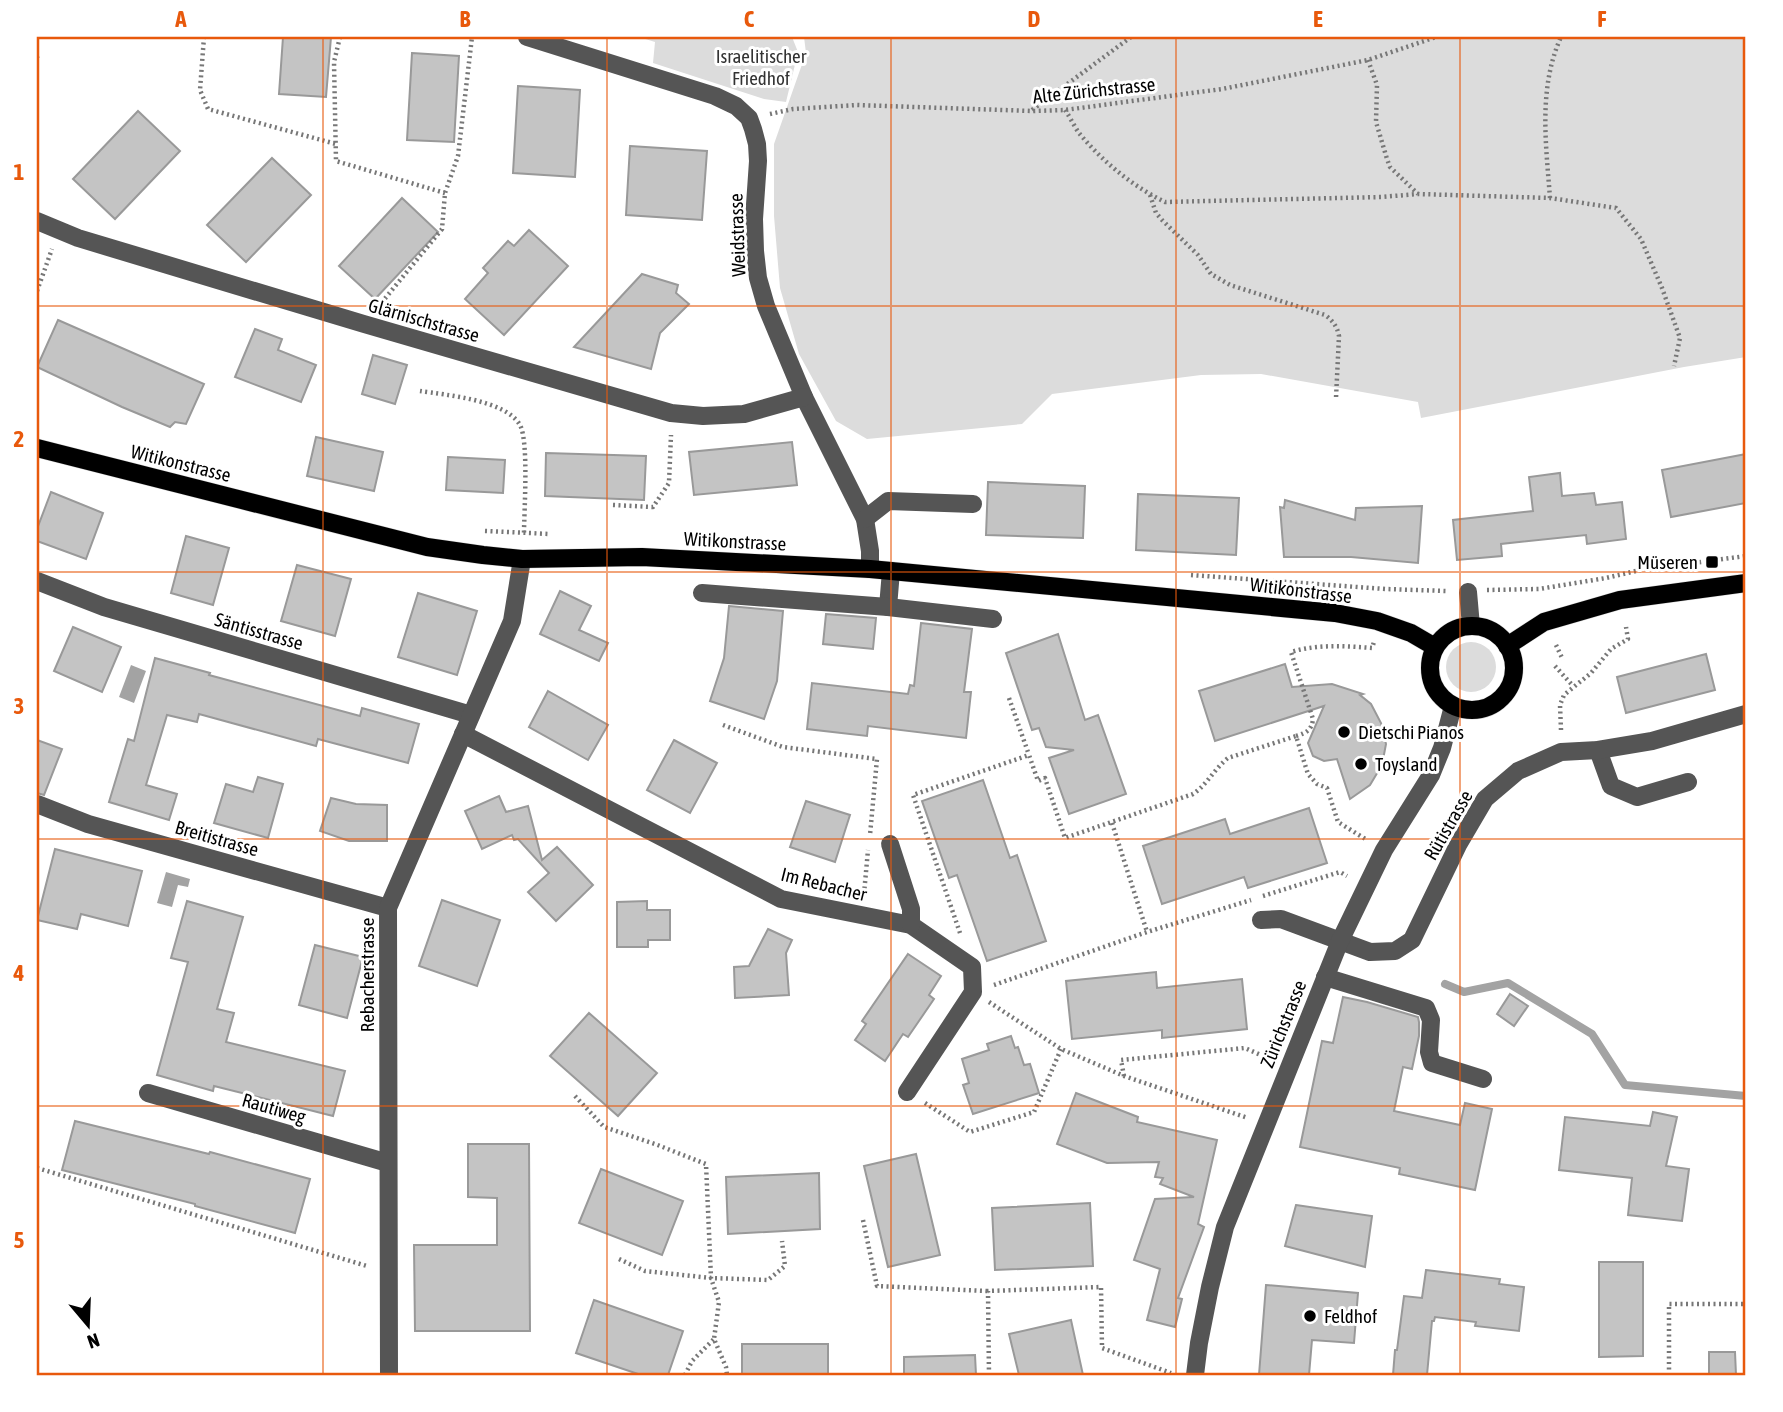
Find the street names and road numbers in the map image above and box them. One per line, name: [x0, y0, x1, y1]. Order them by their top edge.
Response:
street label: Alte Zürichstrasse: [1032, 73, 1156, 107]
street label: Weidstrasse: [725, 193, 749, 277]
street label: Glärnischstrasse: [366, 294, 482, 346]
street label: Witikonstrasse: [129, 440, 233, 486]
street label: Witikonstrasse: [683, 527, 787, 555]
street label: Witikonstrasse: [1249, 573, 1353, 607]
street label: Säntisstrasse: [212, 608, 306, 654]
street label: Rütistrasse: [1419, 786, 1477, 864]
street label: Breitistrasse: [173, 816, 261, 860]
street label: Im Rebacher: [779, 863, 870, 905]
street label: Rebacherstrasse: [356, 918, 378, 1032]
street label: Zürichstrasse: [1256, 977, 1310, 1071]
street label: Rautiweg: [240, 1088, 309, 1128]

